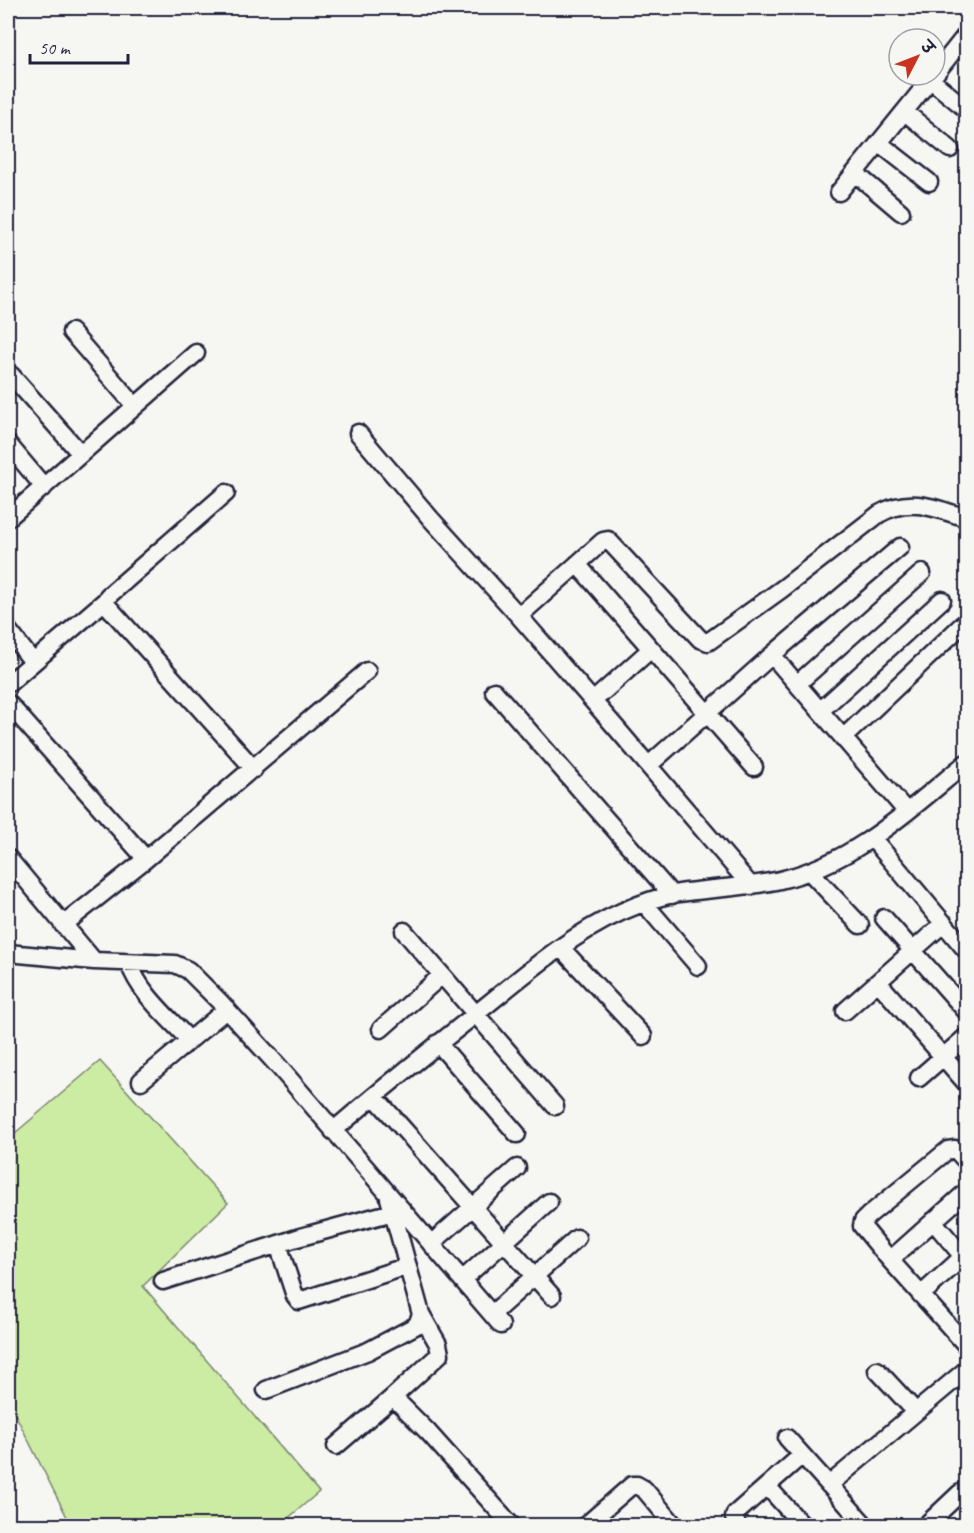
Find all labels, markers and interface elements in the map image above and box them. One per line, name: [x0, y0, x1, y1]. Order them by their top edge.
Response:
scale bar: [30, 27, 128, 65]
north arrow: [887, 27, 947, 87]
text: उ: [915, 35, 939, 59]
text: 50 m: [39, 37, 72, 59]

